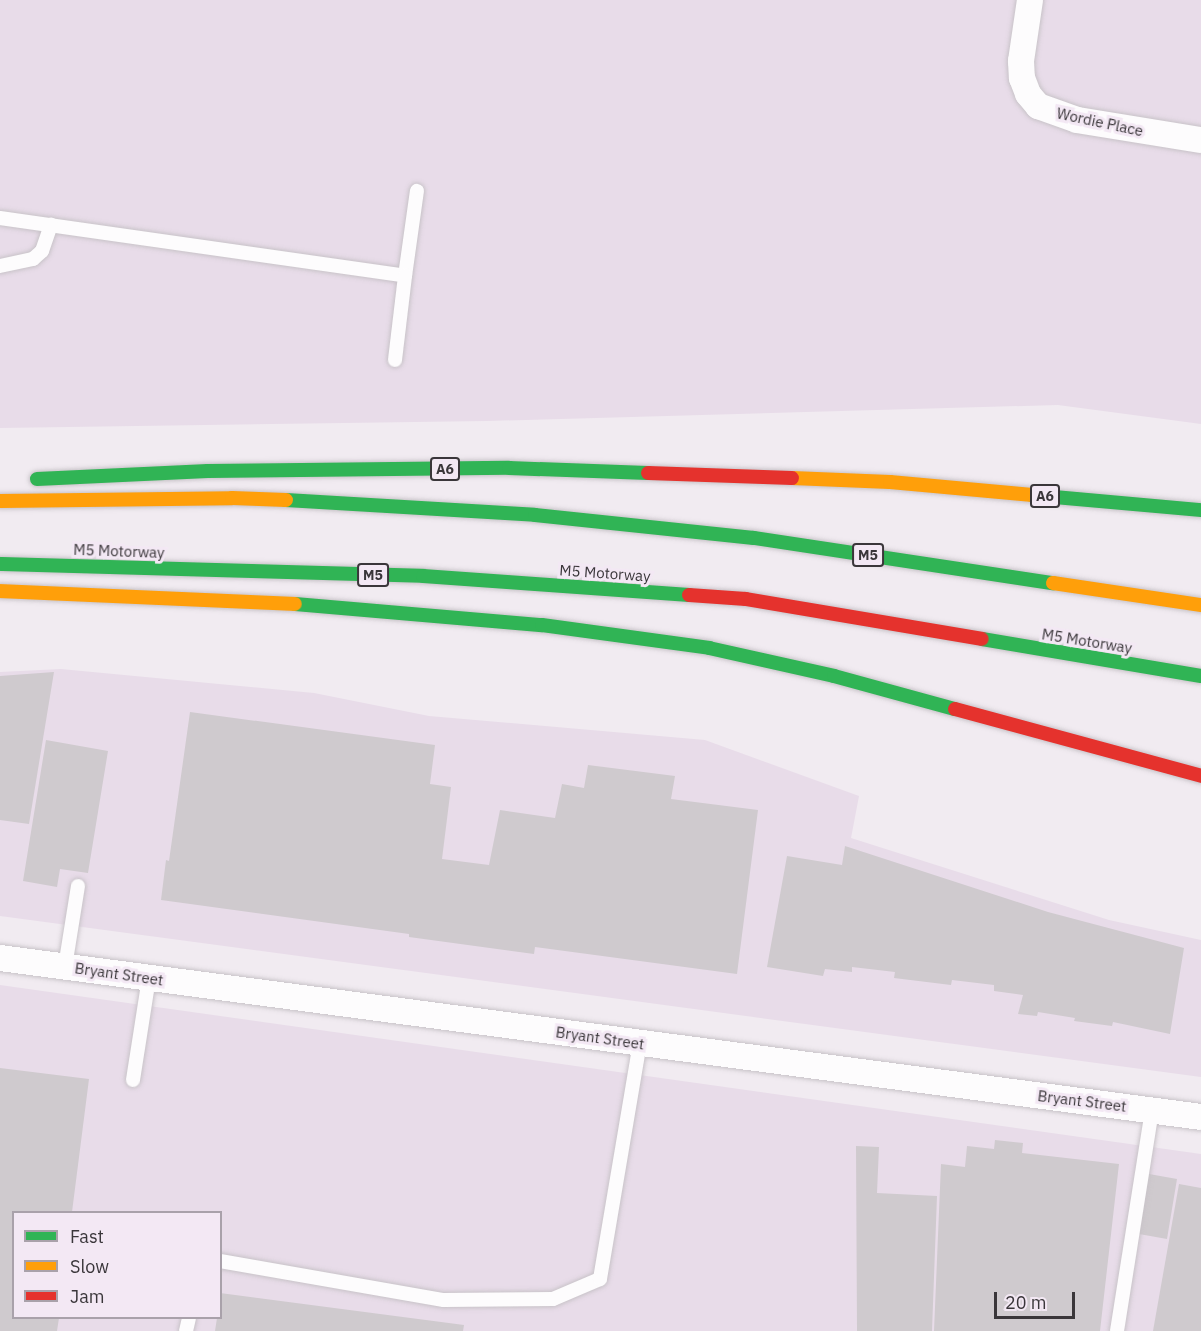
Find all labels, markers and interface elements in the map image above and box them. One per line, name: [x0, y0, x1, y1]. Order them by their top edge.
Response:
street label: Wordie Place: [1055, 104, 1145, 140]
road number: A6: [430, 458, 460, 480]
road number: A6: [1030, 485, 1060, 507]
street label: M5 Motorway: [73, 540, 165, 562]
road number: M5: [852, 544, 884, 566]
street label: M5 Motorway: [559, 561, 651, 585]
road number: M5: [356, 564, 389, 586]
street label: M5 Motorway: [1041, 625, 1133, 657]
street label: Bryant Street: [74, 959, 164, 989]
street label: Bryant Street: [555, 1023, 645, 1053]
street label: Bryant Street: [1037, 1087, 1127, 1115]
legend: [12, 1211, 222, 1319]
text: Fast: [70, 1225, 104, 1248]
text: Slow: [70, 1255, 109, 1278]
scale bar: [997, 1280, 1078, 1318]
text: Jam: [70, 1285, 105, 1308]
text: 20 m: [1005, 1291, 1047, 1314]

